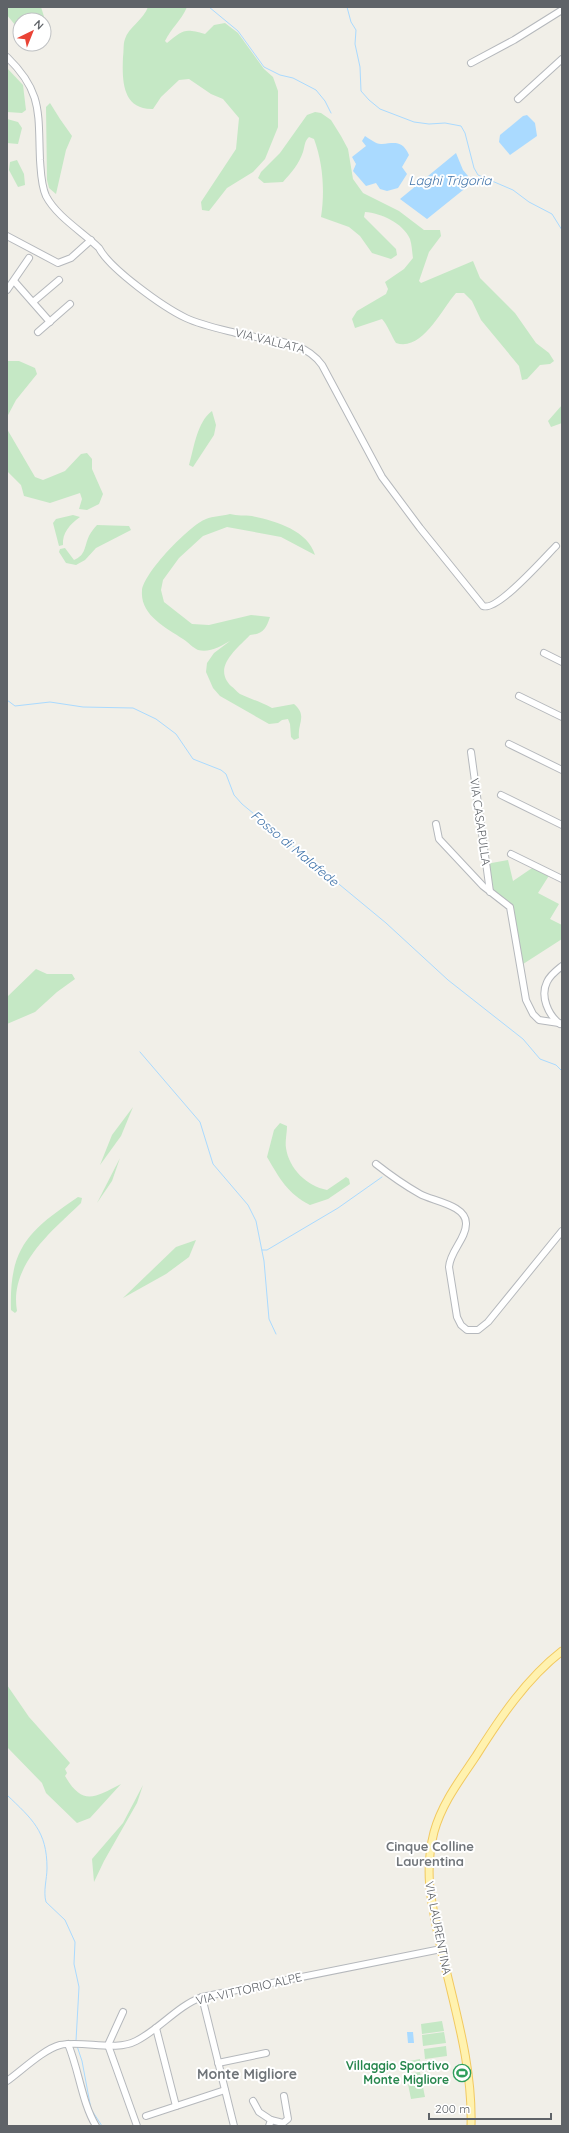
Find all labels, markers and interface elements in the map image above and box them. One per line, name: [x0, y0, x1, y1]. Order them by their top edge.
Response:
north arrow: [12, 12, 52, 52]
text: N: [31, 17, 47, 33]
water label: Laghi Trigoria: [409, 172, 493, 188]
street label: VIA VALLATA: [234, 325, 307, 357]
street label: VIA CASAPULLA: [467, 777, 494, 867]
water label: Fosso di Malafede: [248, 807, 342, 890]
district label: Cinque Colline Laurentina: [386, 1838, 474, 1869]
street label: VIA LAURENTINA: [422, 1880, 455, 1976]
street label: VIA VITTORIO ALPE: [194, 1969, 304, 2008]
place label: Villaggio Sportivo Monte Migliore: [346, 2058, 449, 2087]
sports icon: Villaggio Sportivo Monte Migliore: [452, 2063, 472, 2083]
district label: Monte Migliore: [197, 2065, 297, 2083]
scale bar: [429, 2095, 551, 2121]
text: 200 m: [435, 2101, 470, 2116]

